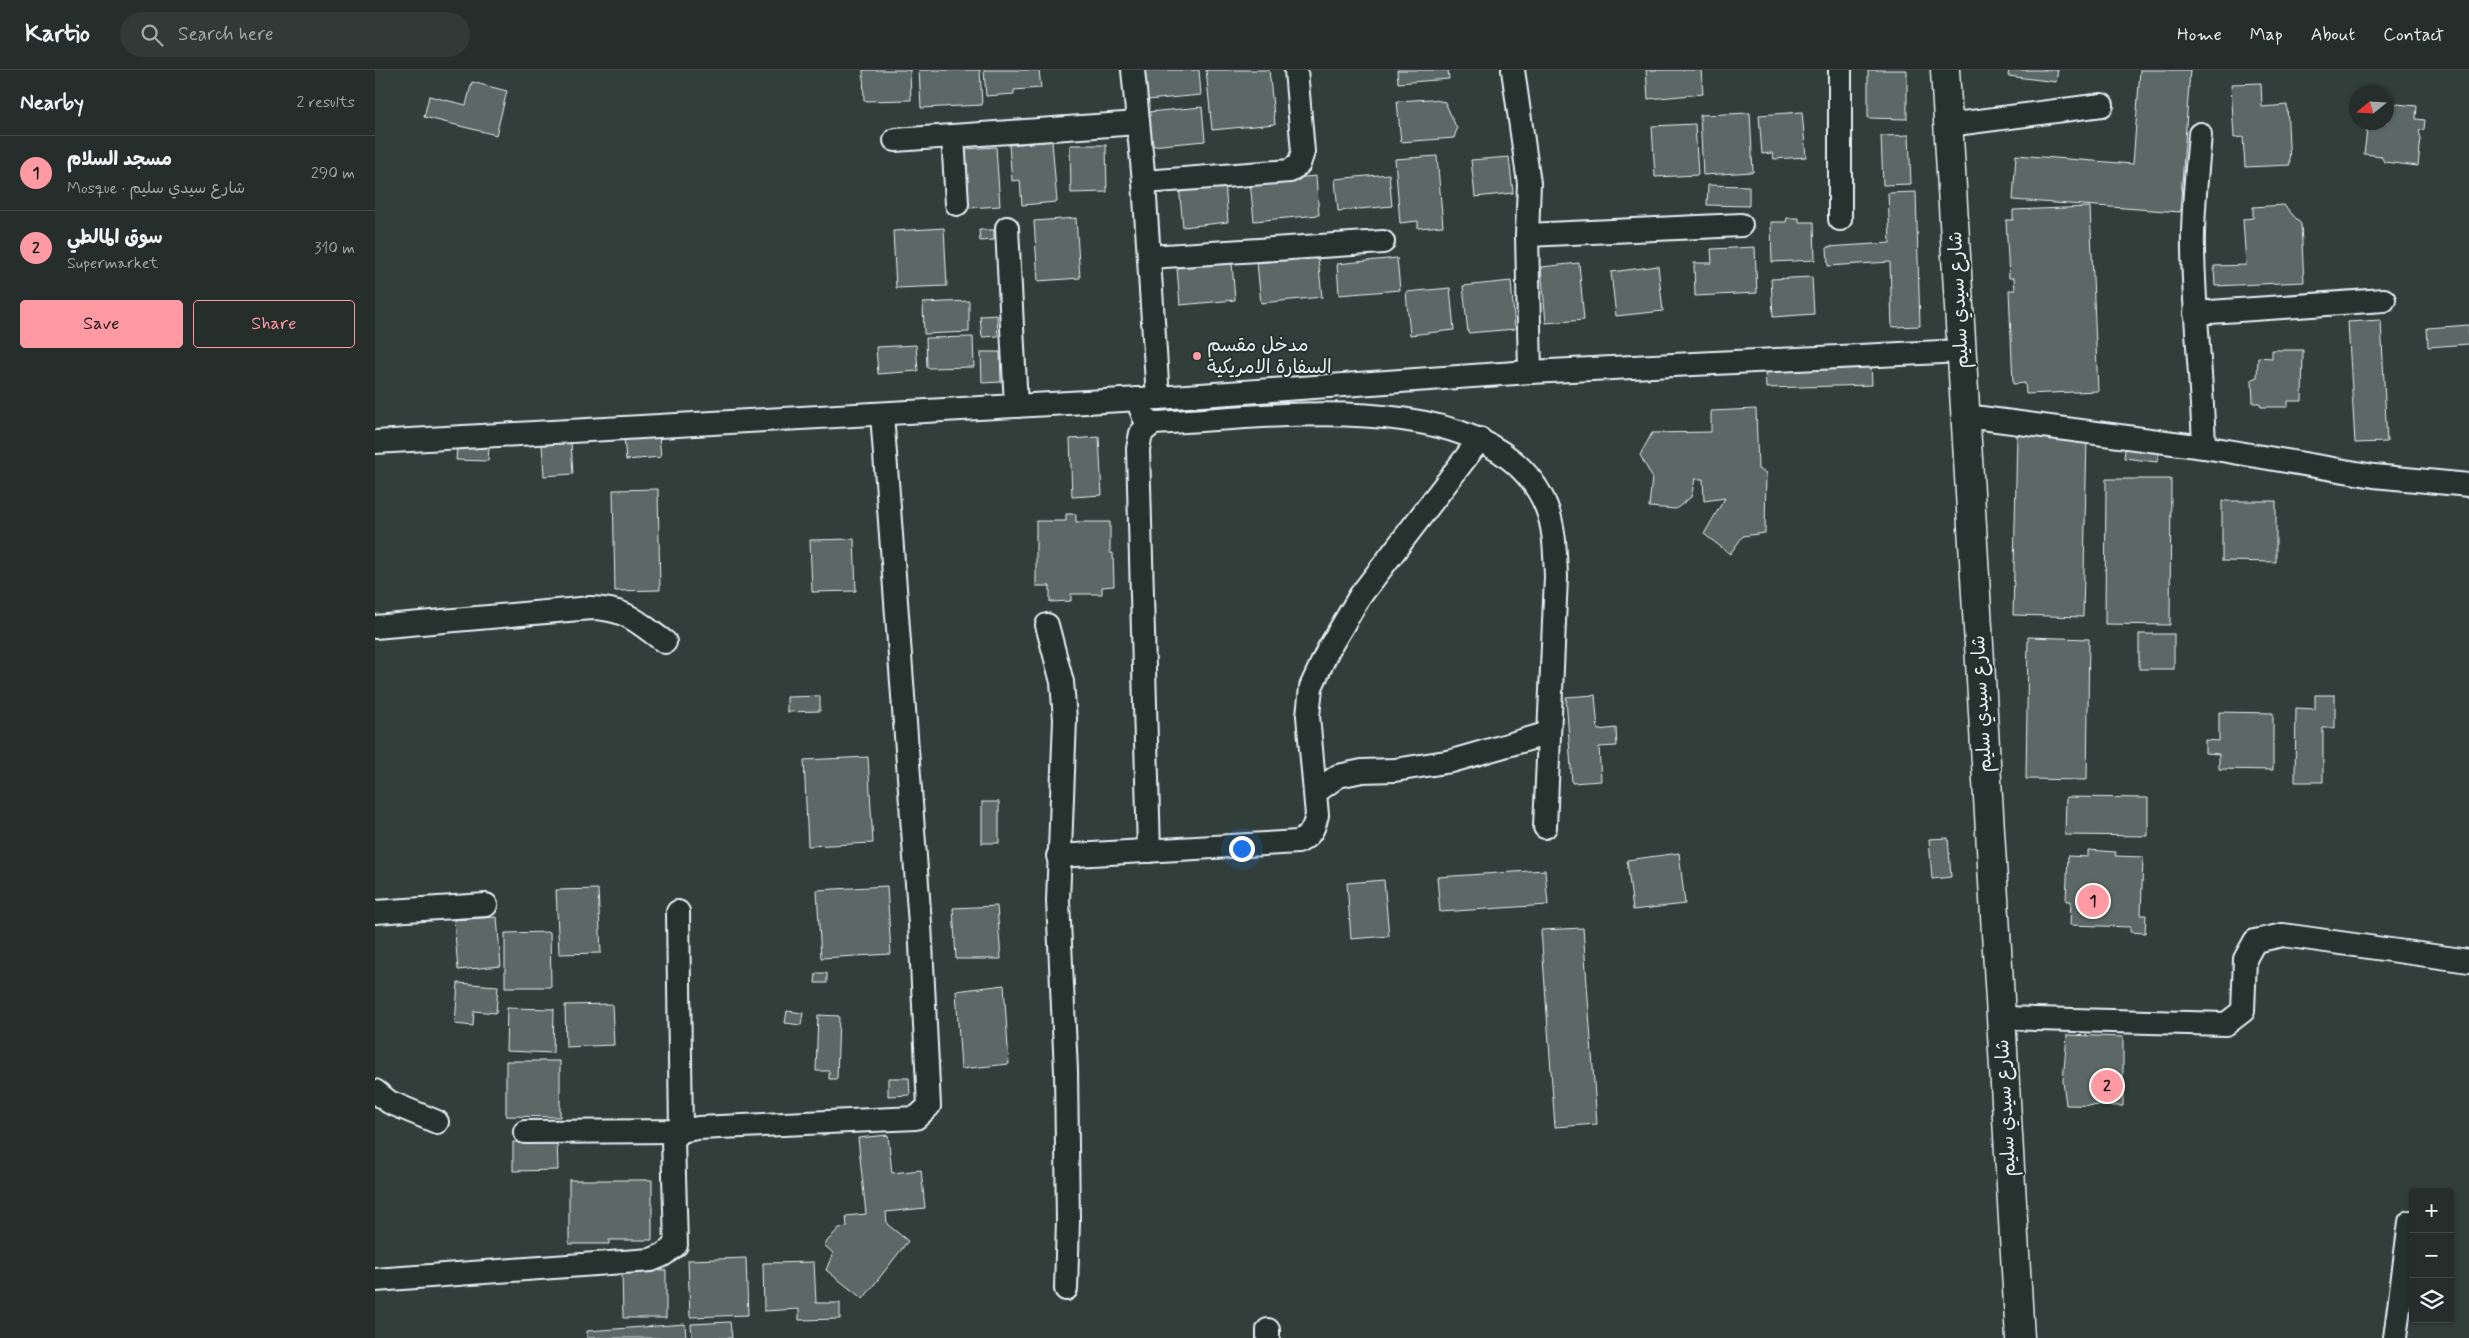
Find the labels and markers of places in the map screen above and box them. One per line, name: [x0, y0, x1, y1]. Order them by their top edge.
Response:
place label: مدخل مقسم السفارة الامريكية: [1207, 333, 1332, 380]
marker: مدخل مقسم السفارة الامريكية: [1191, 350, 1203, 362]
pin: 1: [2077, 882, 2109, 920]
pin: 2: [2091, 1067, 2123, 1105]

